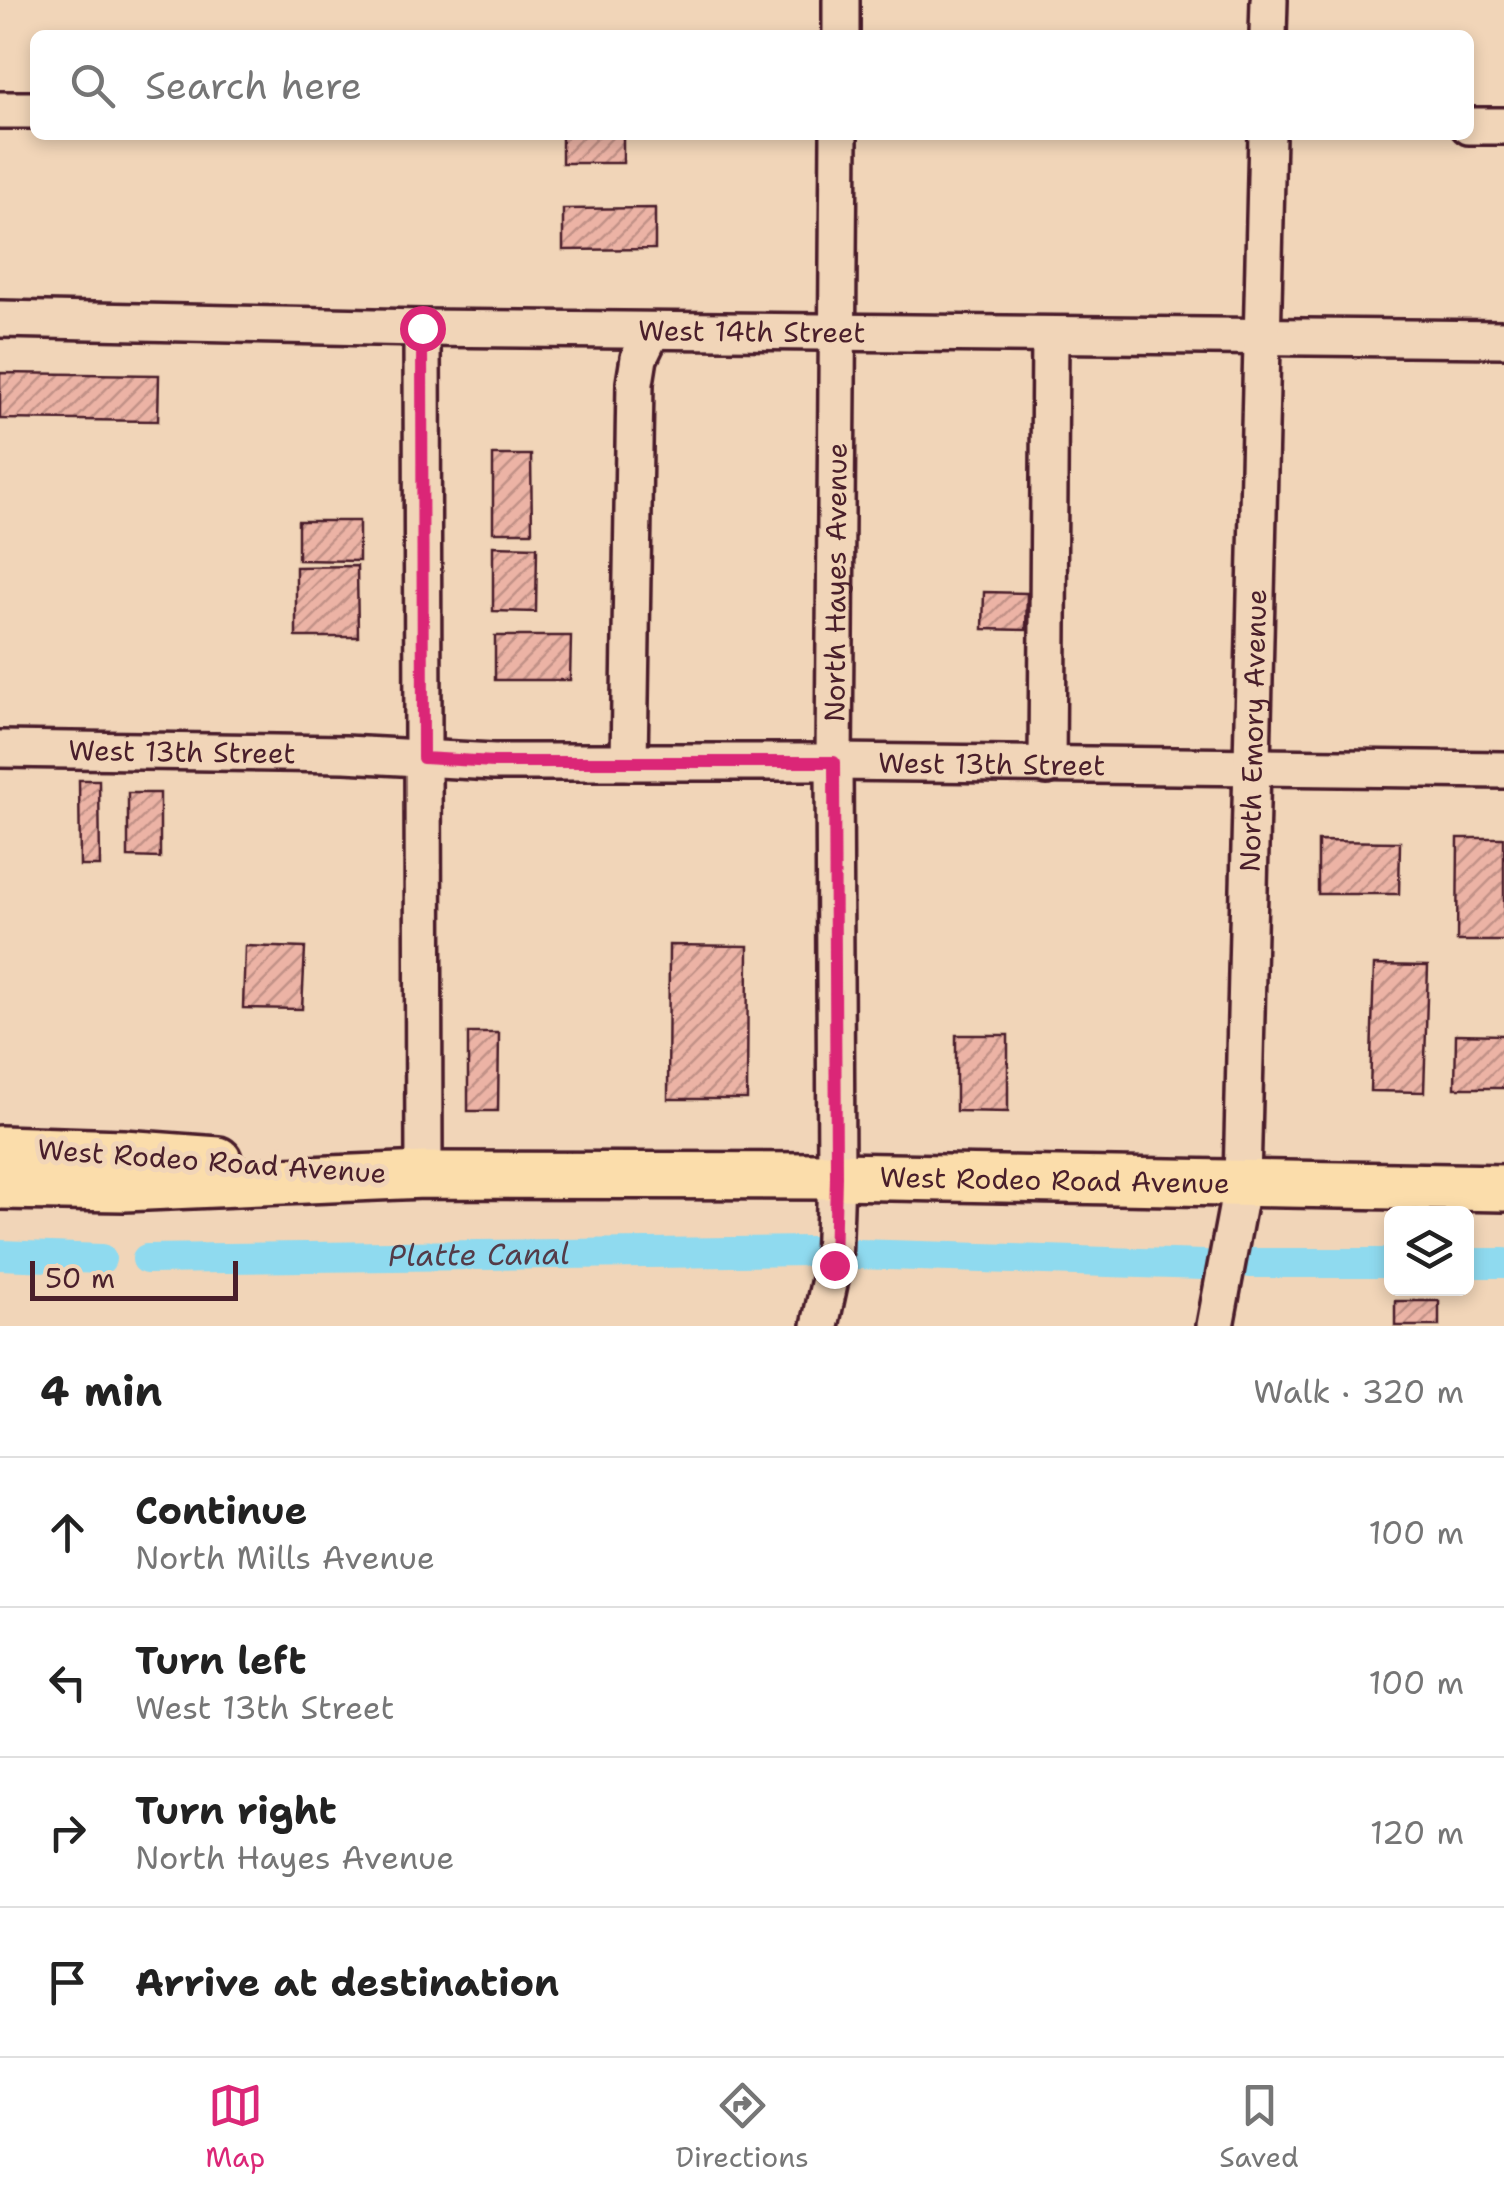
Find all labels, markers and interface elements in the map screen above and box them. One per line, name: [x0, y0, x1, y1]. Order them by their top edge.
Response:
search box: [30, 30, 1474, 140]
icon: search: [65, 58, 120, 113]
text: Search here: [145, 60, 362, 111]
route start: [400, 306, 446, 352]
street label: West 14th Street: [638, 311, 866, 352]
street label: North Hayes Avenue: [815, 442, 856, 722]
street label: North Emory Avenue: [1230, 589, 1275, 873]
street label: West 13th Street: [68, 731, 296, 772]
street label: West 13th Street: [878, 744, 1106, 784]
street label: West Rodeo Road Avenue: [36, 1130, 388, 1192]
street label: West Rodeo Road Avenue: [879, 1158, 1230, 1202]
map controls: [1384, 1206, 1474, 1296]
button: layers: [1384, 1206, 1474, 1296]
water label: Platte Canal: [388, 1233, 570, 1276]
route end: [812, 1243, 858, 1289]
scale bar: [30, 1256, 238, 1300]
text: 50 m: [45, 1259, 115, 1297]
text: 4 min: [40, 1363, 162, 1419]
text: Walk · 320 m: [1253, 1370, 1464, 1413]
text: Continue: [135, 1485, 307, 1536]
icon: ahead: [40, 1505, 95, 1560]
text: 100 m: [1368, 1511, 1464, 1554]
text: North Mills Avenue: [135, 1536, 435, 1579]
text: Turn left: [135, 1635, 307, 1686]
icon: left: [40, 1655, 95, 1710]
text: 100 m: [1368, 1661, 1464, 1704]
text: West 13th Street: [135, 1686, 395, 1729]
text: Turn right: [135, 1785, 337, 1836]
icon: right: [40, 1805, 95, 1860]
text: 120 m: [1370, 1811, 1464, 1854]
text: North Hayes Avenue: [135, 1836, 454, 1879]
icon: arrive: [40, 1955, 95, 2010]
text: Arrive at destination: [135, 1957, 559, 2008]
tab: Map: [205, 2078, 265, 2176]
tab: Directions: [676, 2078, 809, 2176]
tab: Saved: [1219, 2078, 1299, 2176]

